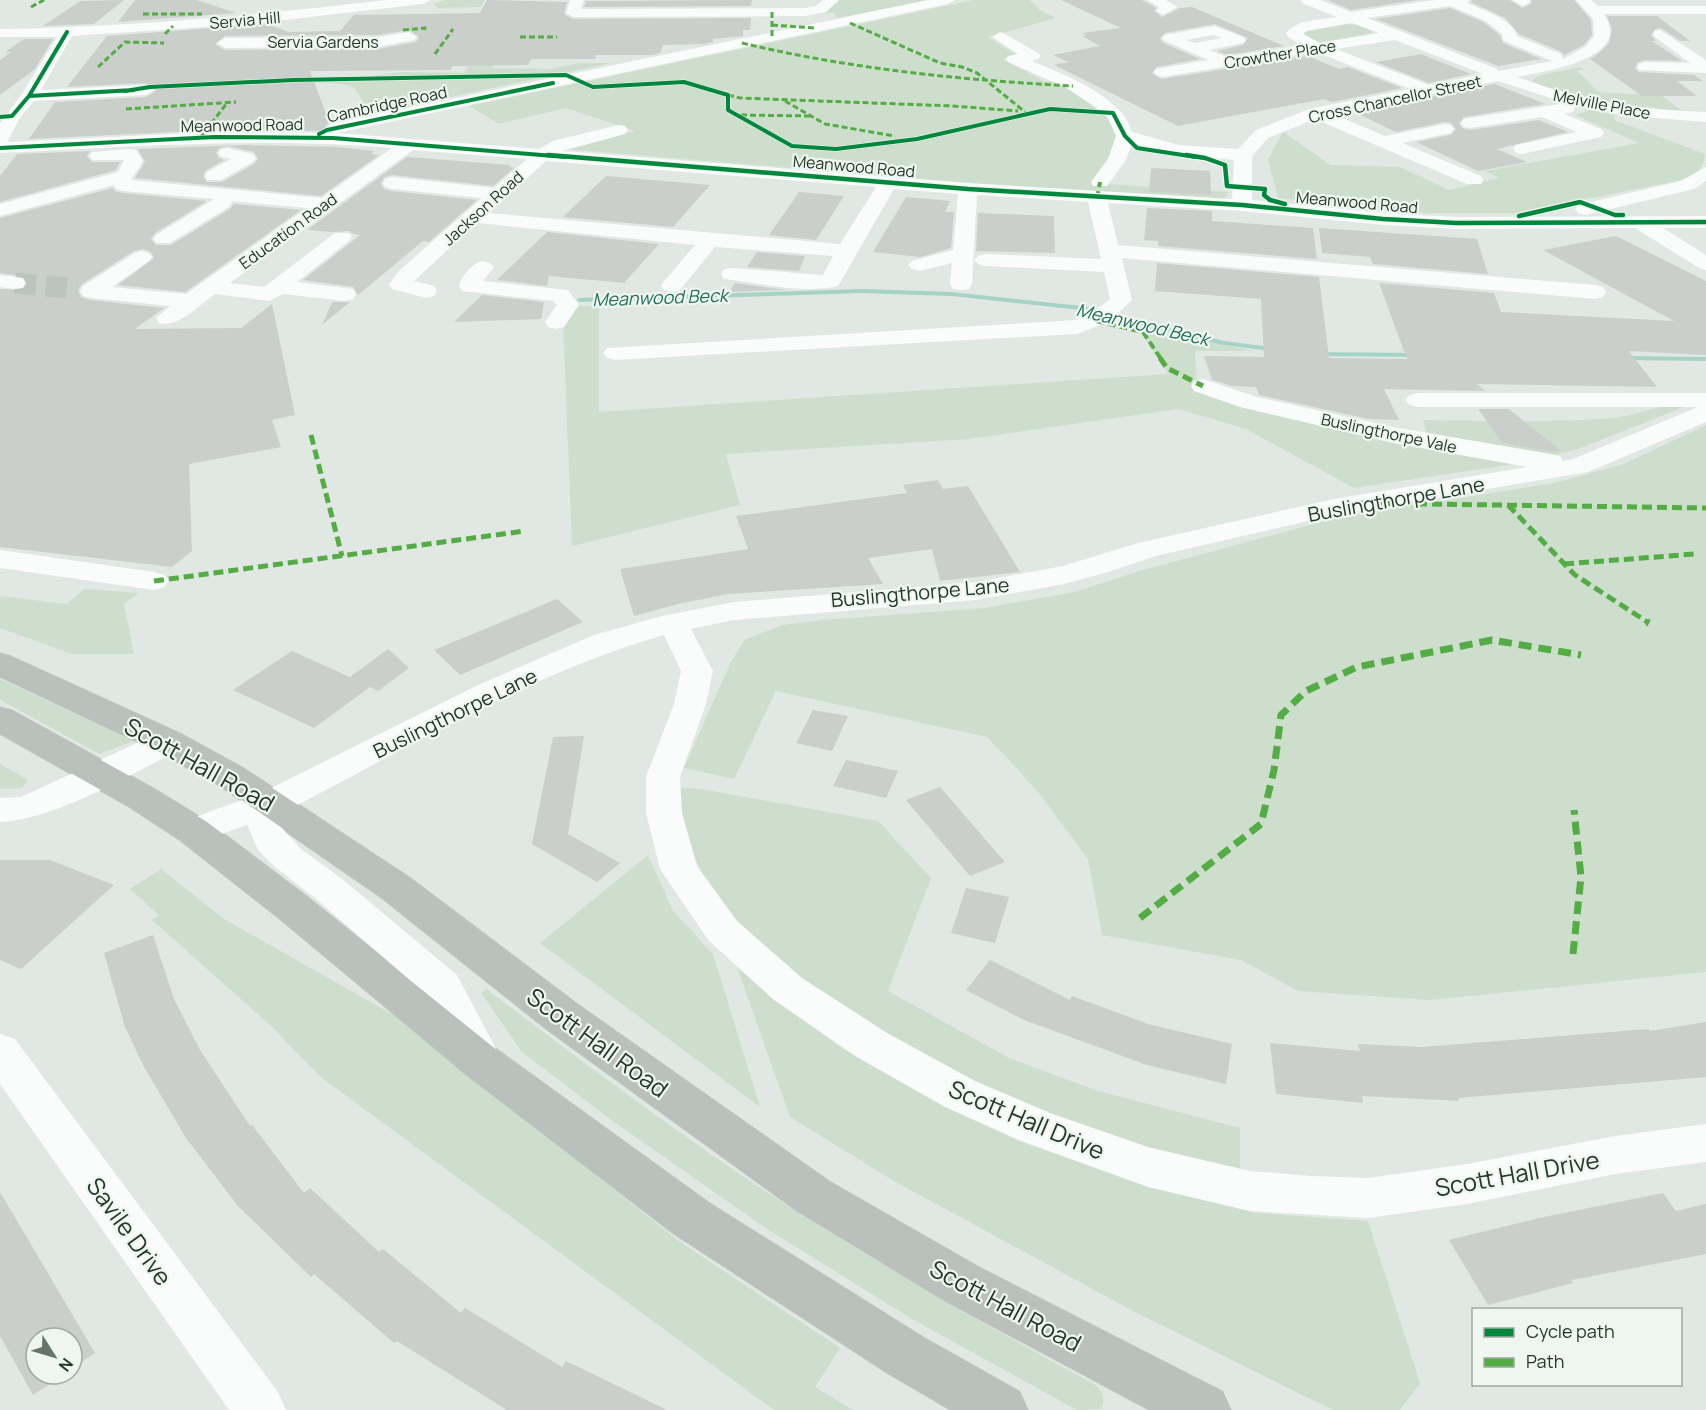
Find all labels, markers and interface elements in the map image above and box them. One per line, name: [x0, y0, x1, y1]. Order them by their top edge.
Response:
street label: Servia Hill: [209, 6, 281, 34]
street label: Servia Gardens: [267, 31, 379, 53]
street label: Crowther Place: [1222, 34, 1338, 74]
street label: Cross Chancellor Street: [1306, 70, 1484, 128]
street label: Cambridge Road: [325, 81, 449, 127]
street label: Melville Place: [1551, 84, 1653, 124]
street label: Meanwood Road: [181, 113, 303, 137]
street label: Meanwood Road: [792, 150, 916, 182]
street label: Jackson Road: [438, 166, 528, 250]
street label: Meanwood Road: [1295, 186, 1419, 218]
street label: Education Road: [235, 188, 341, 274]
water label: Meanwood Beck: [592, 283, 731, 311]
water label: Meanwood Beck: [1074, 297, 1215, 352]
street label: Buslingthorpe Vale: [1319, 408, 1459, 458]
street label: Buslingthorpe Lane: [1306, 470, 1486, 528]
street label: Buslingthorpe Lane: [830, 571, 1010, 613]
street label: Buslingthorpe Lane: [369, 662, 541, 764]
street label: Scott Hall Road: [119, 709, 281, 819]
street label: Scott Hall Road: [521, 980, 675, 1104]
street label: Scott Hall Drive: [944, 1071, 1110, 1167]
street label: Scott Hall Drive: [1432, 1142, 1602, 1204]
street label: Savile Drive: [80, 1170, 180, 1292]
street label: Scott Hall Road: [924, 1251, 1088, 1359]
legend: [1472, 1308, 1682, 1386]
text: Cycle path: [1526, 1319, 1615, 1343]
north arrow: [24, 1326, 84, 1386]
text: Path: [1526, 1349, 1564, 1373]
text: N: [54, 1354, 78, 1376]

